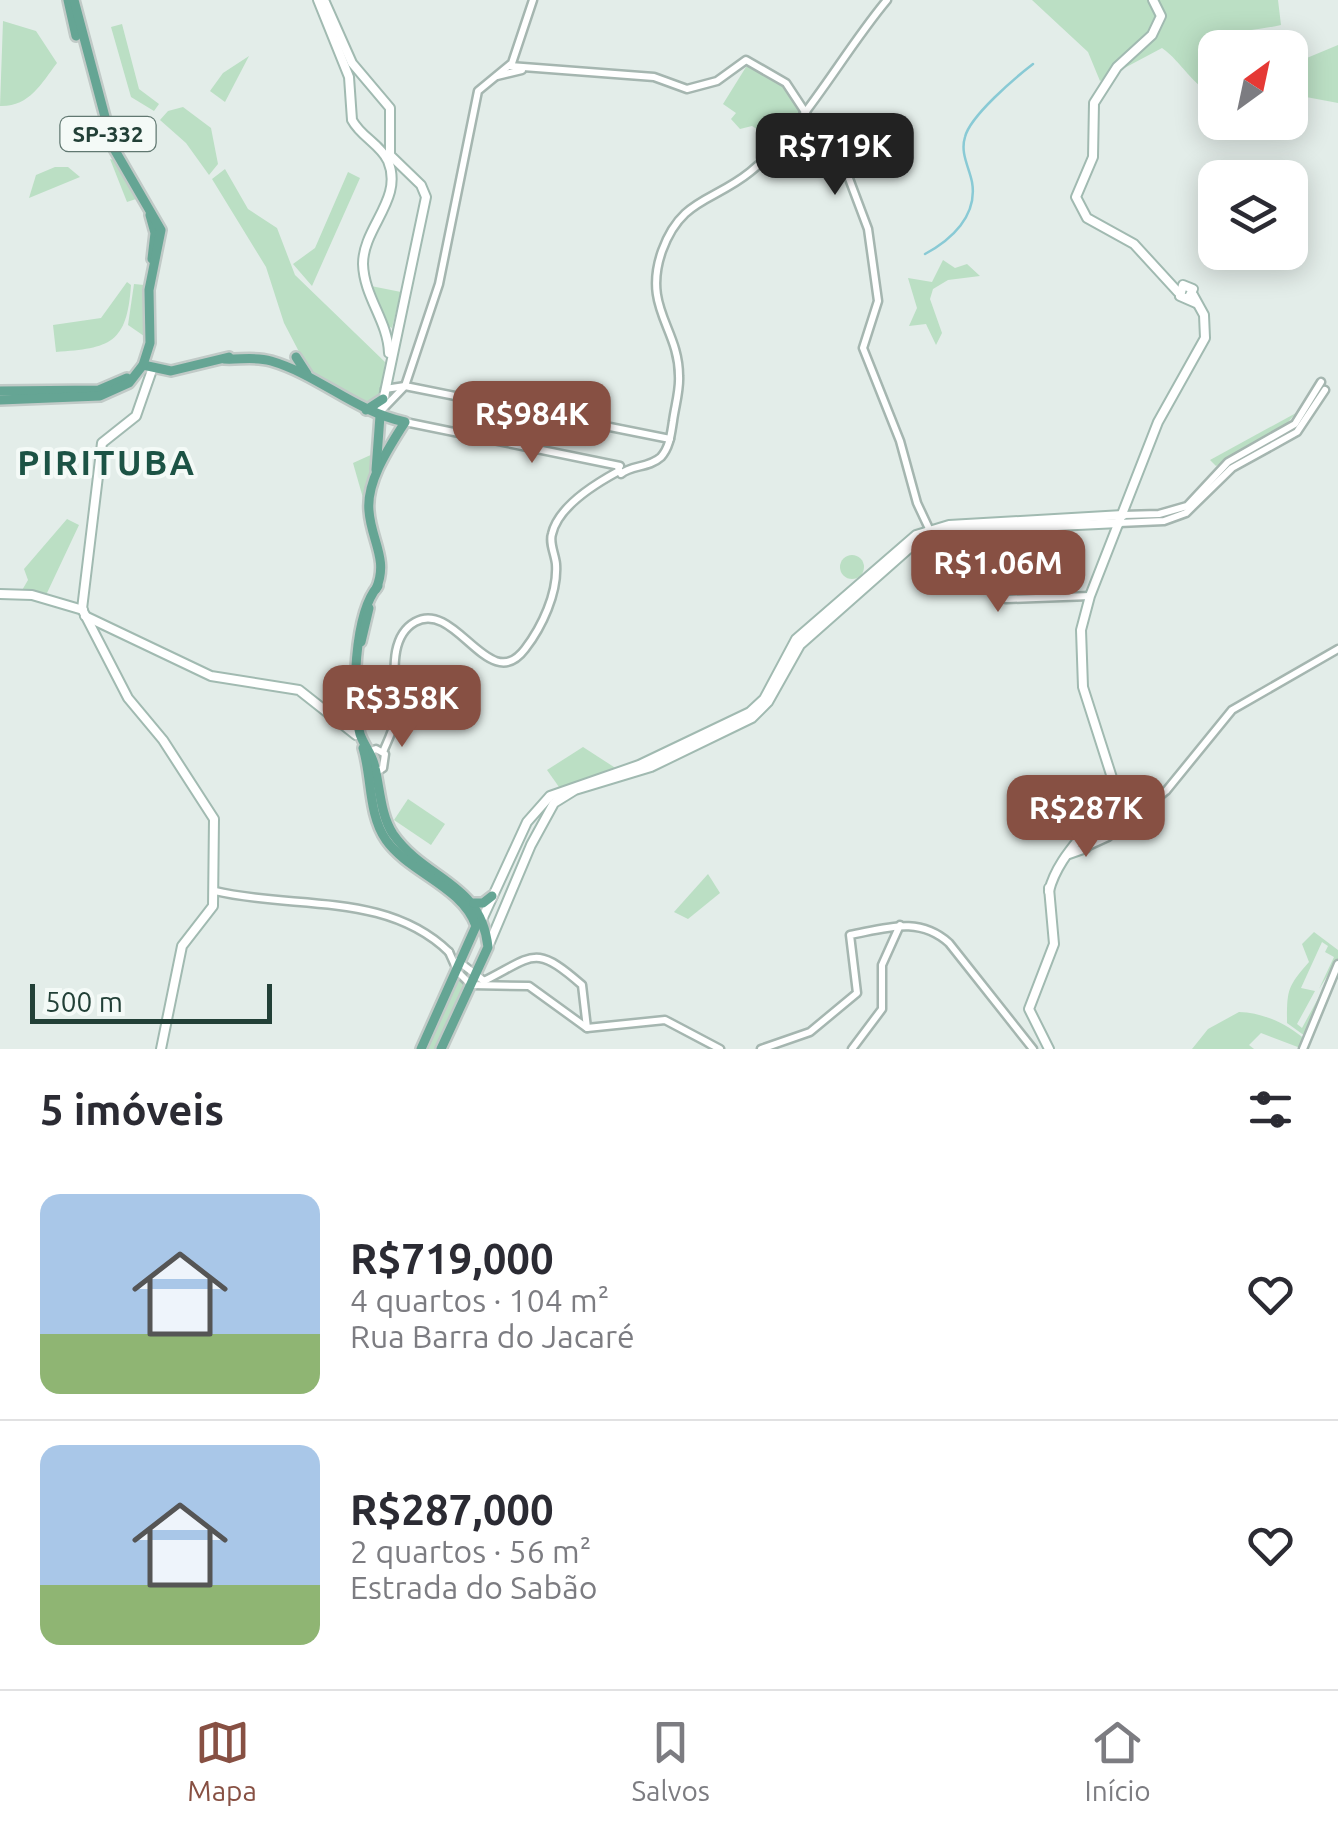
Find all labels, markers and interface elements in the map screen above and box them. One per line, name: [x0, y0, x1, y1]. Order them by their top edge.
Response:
north arrow: [1198, 30, 1308, 140]
map controls: [1198, 30, 1308, 270]
pin: R$719K: [754, 113, 916, 198]
road number: SP-332: [61, 117, 156, 151]
text: R$719K: [778, 127, 892, 163]
button: layers: [1198, 160, 1308, 270]
pin: R$984K: [451, 381, 613, 466]
text: R$984K: [475, 395, 589, 431]
district label: PIRITUBA: [17, 442, 197, 482]
pin: R$1.06M: [906, 530, 1090, 615]
text: R$1.06M: [933, 544, 1063, 580]
pin: R$358K: [321, 665, 483, 750]
text: R$358K: [345, 679, 459, 715]
pin: R$287K: [1005, 775, 1167, 860]
text: R$287K: [1029, 789, 1143, 825]
scale bar: [30, 979, 272, 1024]
text: 500 m: [45, 986, 123, 1017]
icon: filters: [1243, 1082, 1298, 1137]
text: 5 imóveis: [40, 1086, 224, 1133]
icon: home: [120, 1234, 240, 1354]
text: R$719,000: [350, 1235, 554, 1282]
icon: heart: [1243, 1267, 1298, 1322]
text: 4 quartos · 104 m²: [350, 1282, 609, 1318]
text: Rua Barra do Jacaré: [350, 1318, 635, 1354]
icon: home: [120, 1485, 240, 1605]
text: R$287,000: [350, 1486, 554, 1533]
icon: heart: [1243, 1518, 1298, 1573]
text: 2 quartos · 56 m²: [350, 1533, 591, 1569]
text: Estrada do Sabão: [350, 1569, 597, 1605]
tab: Mapa: [187, 1715, 257, 1806]
tab: Salvos: [631, 1715, 710, 1806]
tab: Início: [1085, 1715, 1151, 1806]

